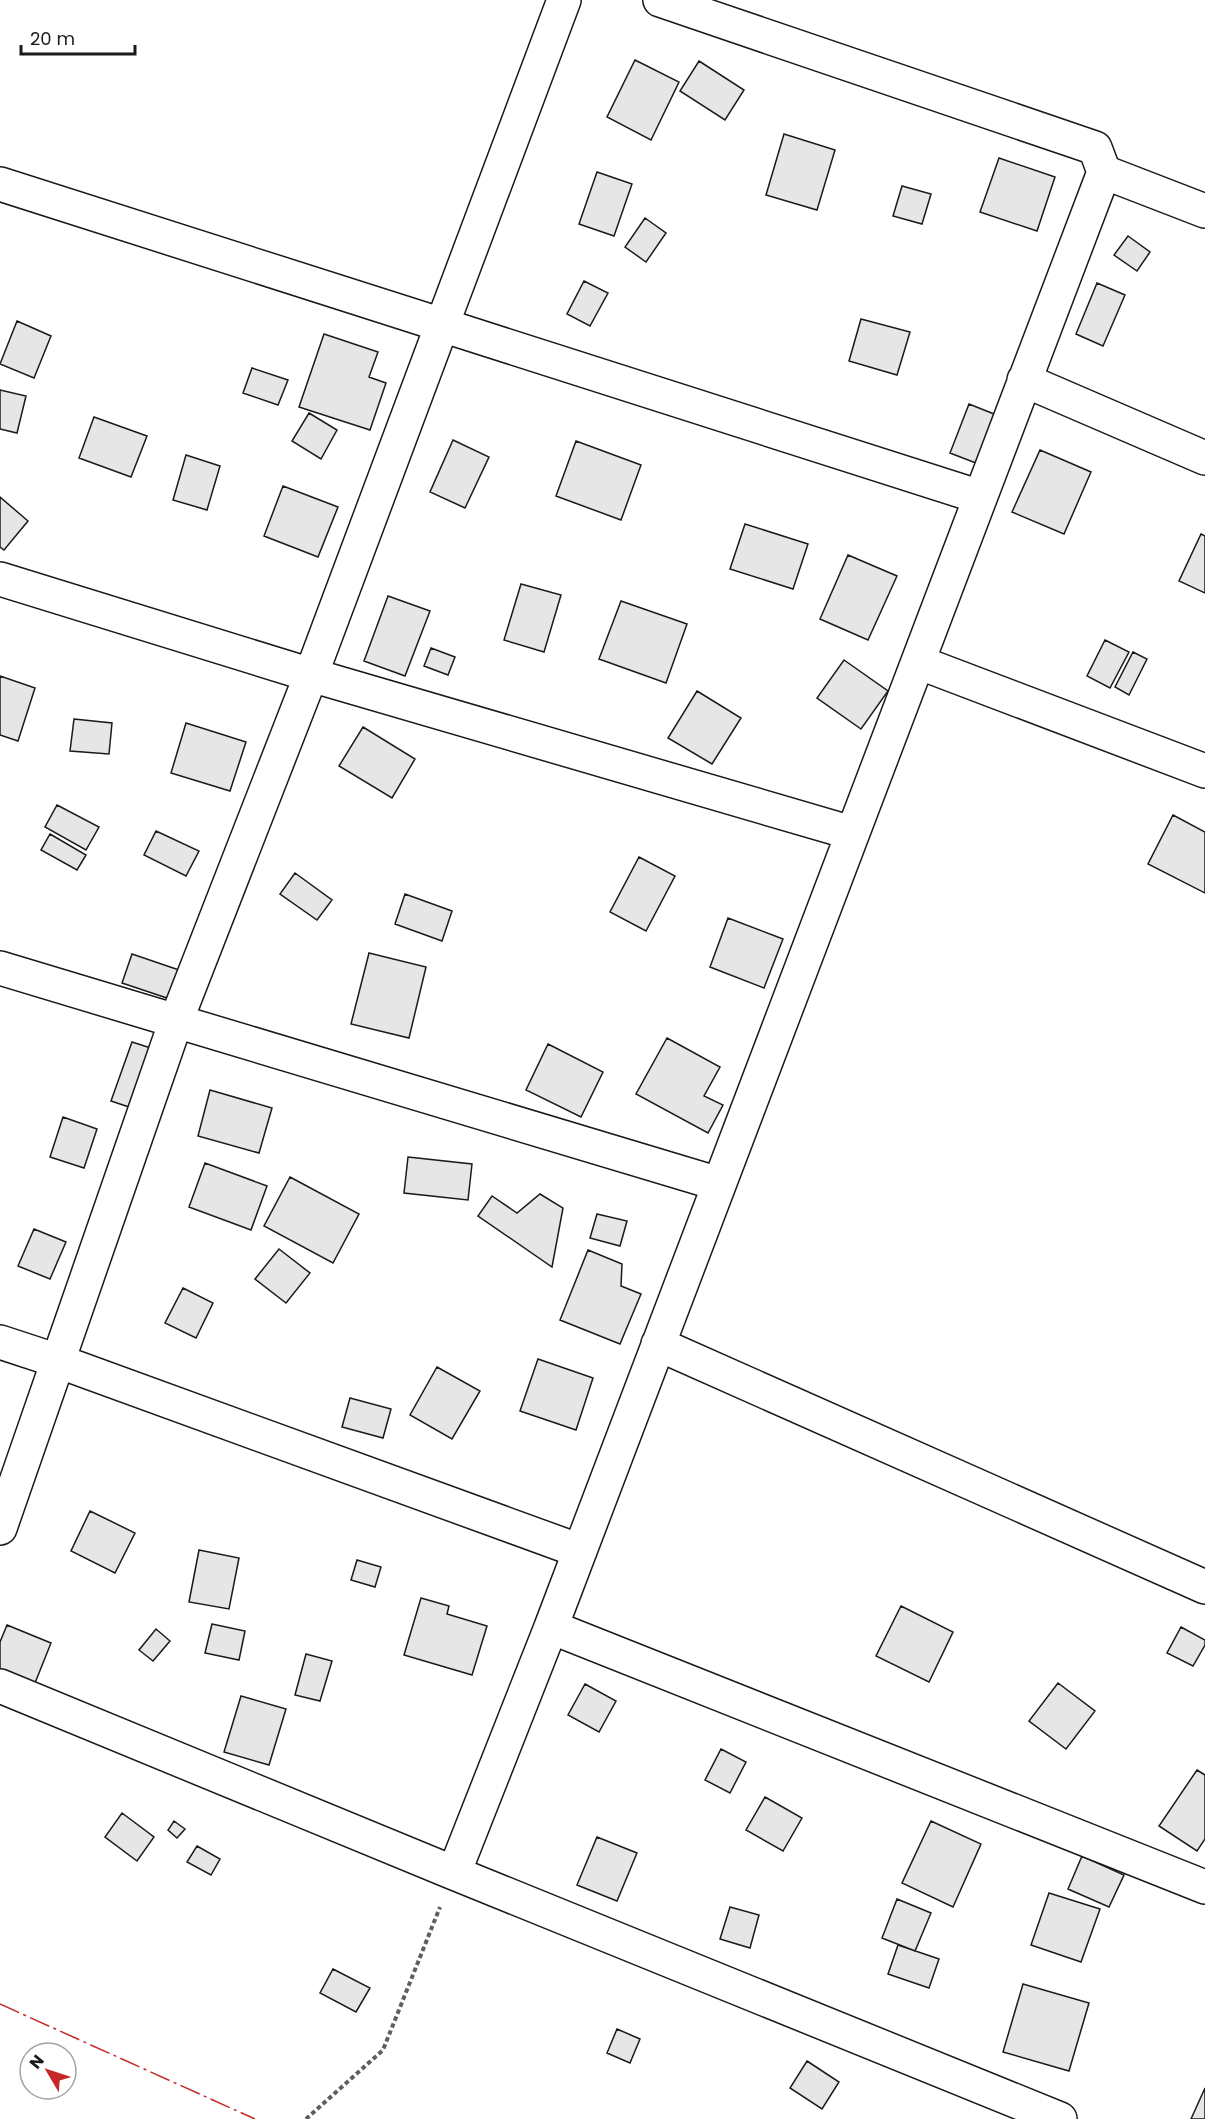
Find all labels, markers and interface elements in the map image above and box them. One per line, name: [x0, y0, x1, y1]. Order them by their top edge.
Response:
scale bar: [21, 18, 135, 56]
text: 20 m: [30, 26, 75, 51]
north arrow: [18, 2041, 78, 2101]
text: N: [24, 2050, 49, 2074]

